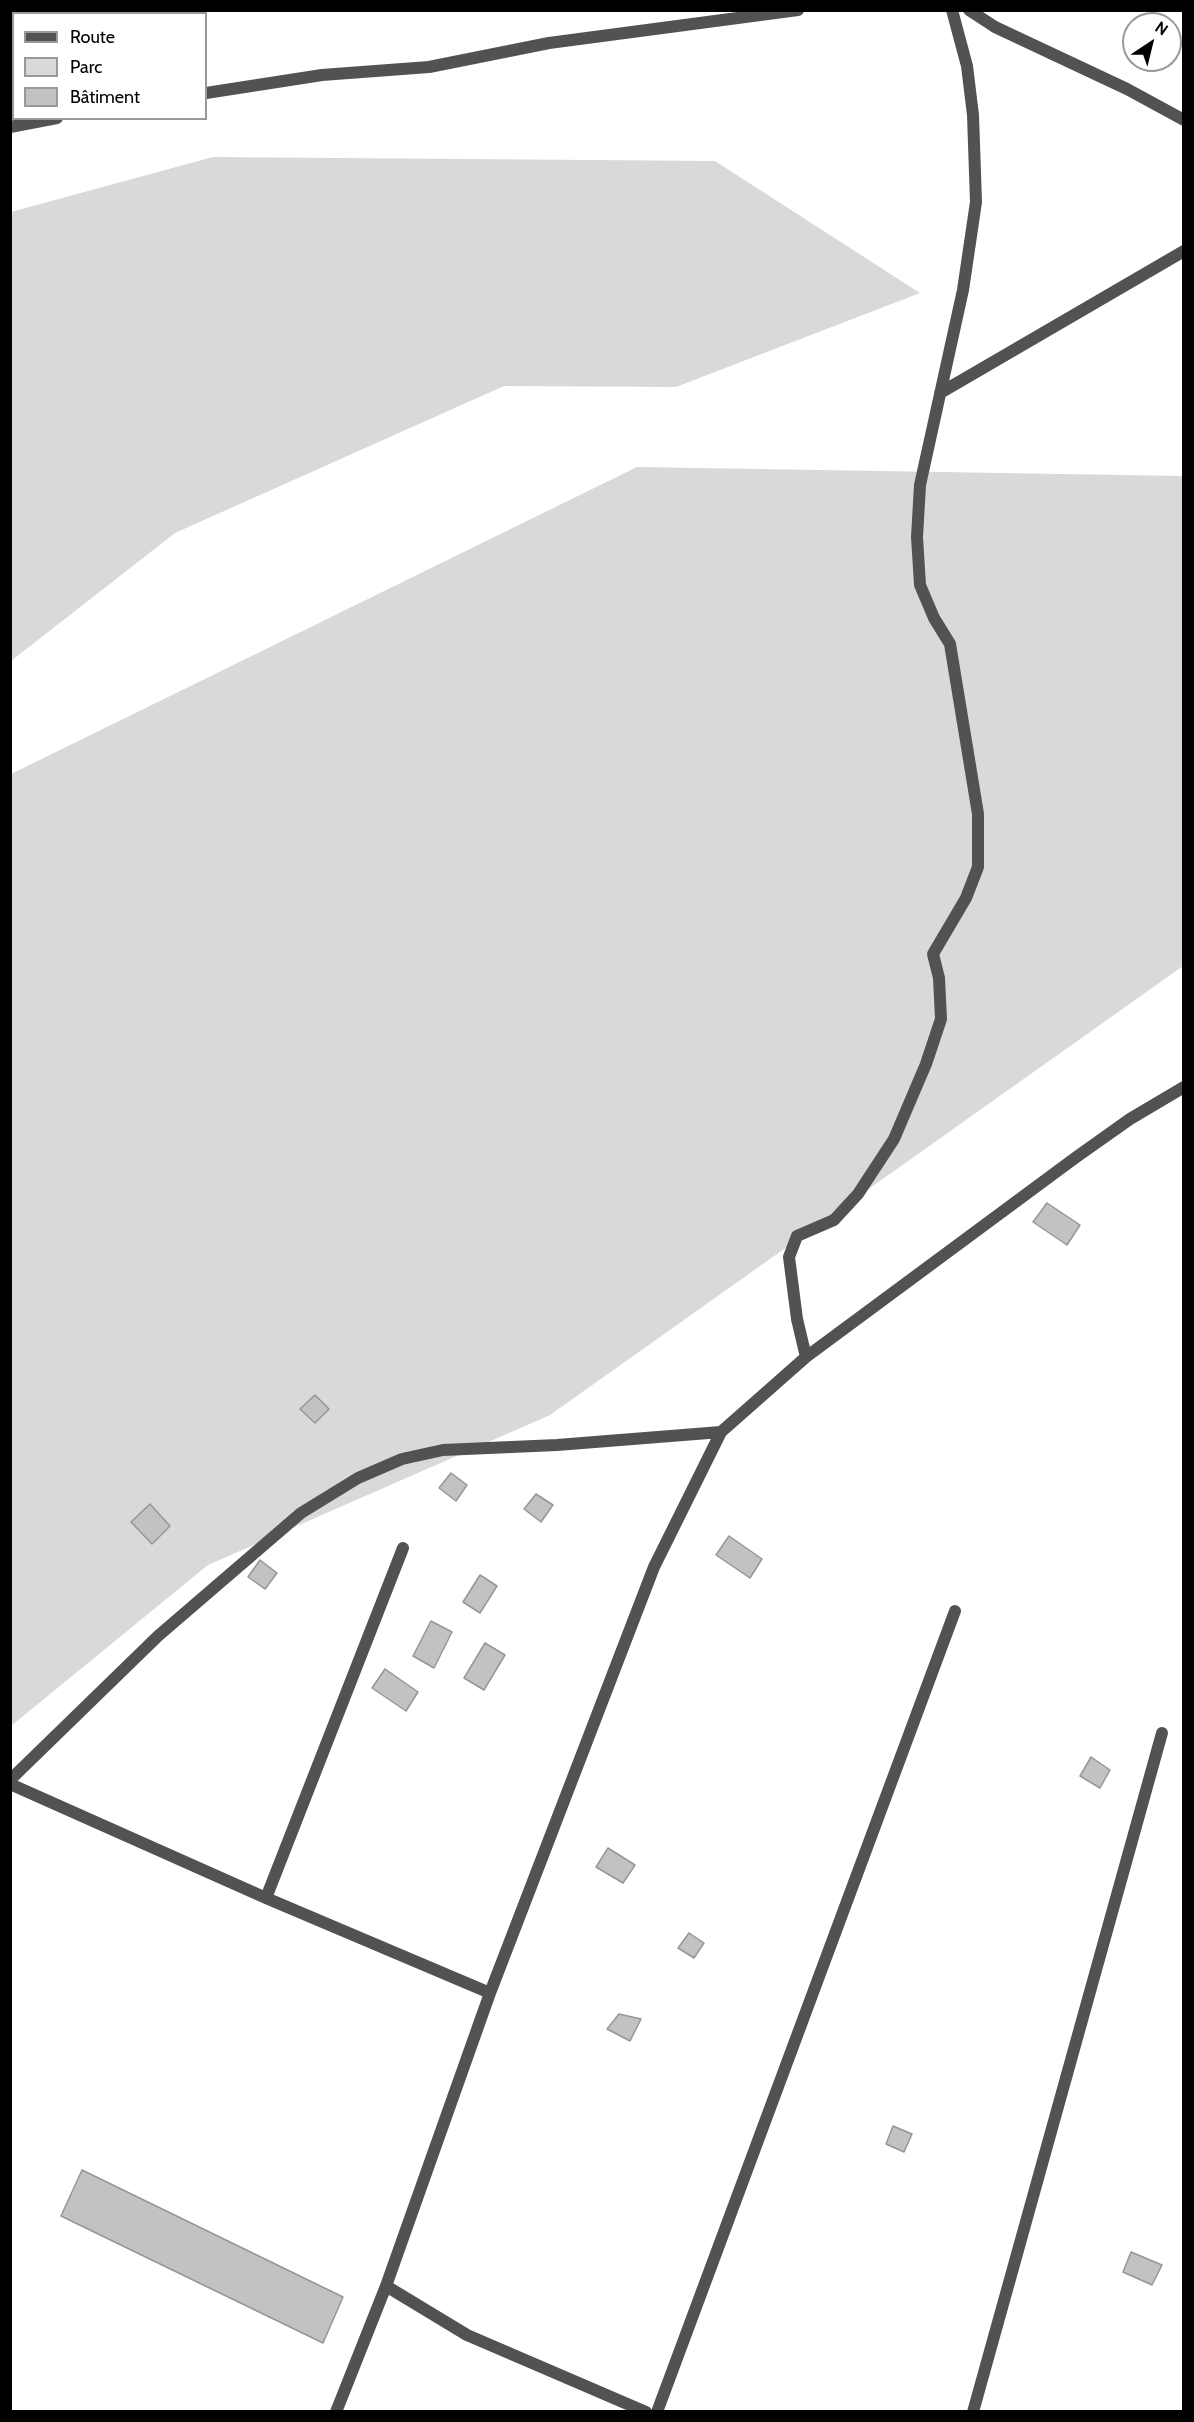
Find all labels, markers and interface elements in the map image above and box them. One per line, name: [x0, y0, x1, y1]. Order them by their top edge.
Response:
legend: [12, 12, 207, 120]
north arrow: [1122, 12, 1182, 72]
text: N: [1151, 17, 1172, 40]
text: Route: [70, 26, 115, 48]
text: Parc: [70, 56, 102, 78]
text: Bâtiment: [70, 86, 140, 108]

